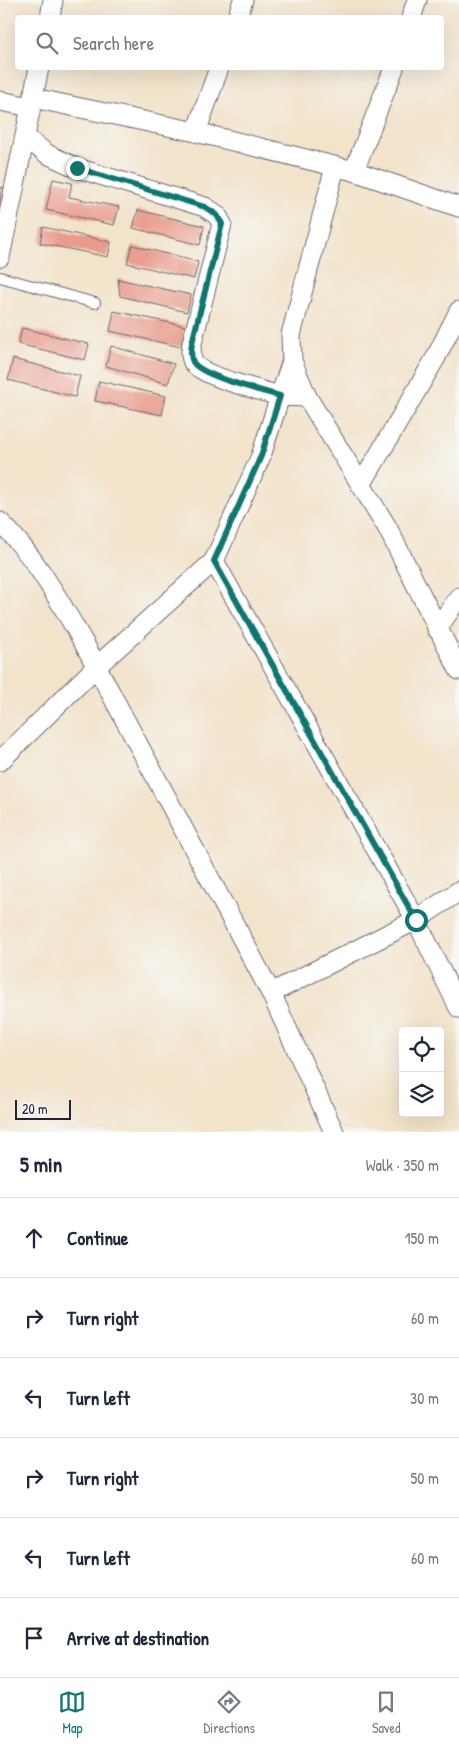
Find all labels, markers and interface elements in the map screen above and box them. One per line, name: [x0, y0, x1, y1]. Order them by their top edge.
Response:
search box: [15, 15, 444, 70]
icon: search: [33, 29, 61, 57]
text: Search here: [73, 30, 154, 56]
route end: [66, 157, 89, 180]
route start: [405, 909, 428, 932]
map controls: [399, 1027, 444, 1117]
button: locate: [399, 1027, 444, 1072]
button: layers: [399, 1072, 444, 1117]
scale bar: [15, 1097, 71, 1120]
text: 20 m: [22, 1099, 48, 1118]
text: 5 min: [20, 1150, 62, 1179]
text: Walk · 350 m: [366, 1154, 439, 1176]
icon: ahead: [20, 1224, 48, 1252]
text: Continue: [67, 1225, 128, 1251]
text: 150 m: [405, 1227, 439, 1249]
icon: right: [20, 1304, 48, 1332]
text: Turn right: [67, 1305, 138, 1331]
text: 60 m: [411, 1307, 439, 1329]
icon: left: [20, 1384, 48, 1412]
text: Turn left: [67, 1385, 130, 1411]
text: 30 m: [410, 1387, 439, 1409]
icon: right: [20, 1464, 48, 1492]
text: Turn right: [67, 1465, 138, 1491]
text: 50 m: [411, 1467, 439, 1489]
icon: left: [20, 1544, 48, 1572]
text: Turn left: [67, 1545, 130, 1571]
text: 60 m: [411, 1547, 439, 1569]
icon: arrive: [20, 1624, 48, 1652]
text: Arrive at destination: [67, 1625, 209, 1651]
tab: Map: [58, 1688, 86, 1737]
tab: Directions: [203, 1688, 255, 1737]
tab: Saved: [372, 1688, 401, 1737]

